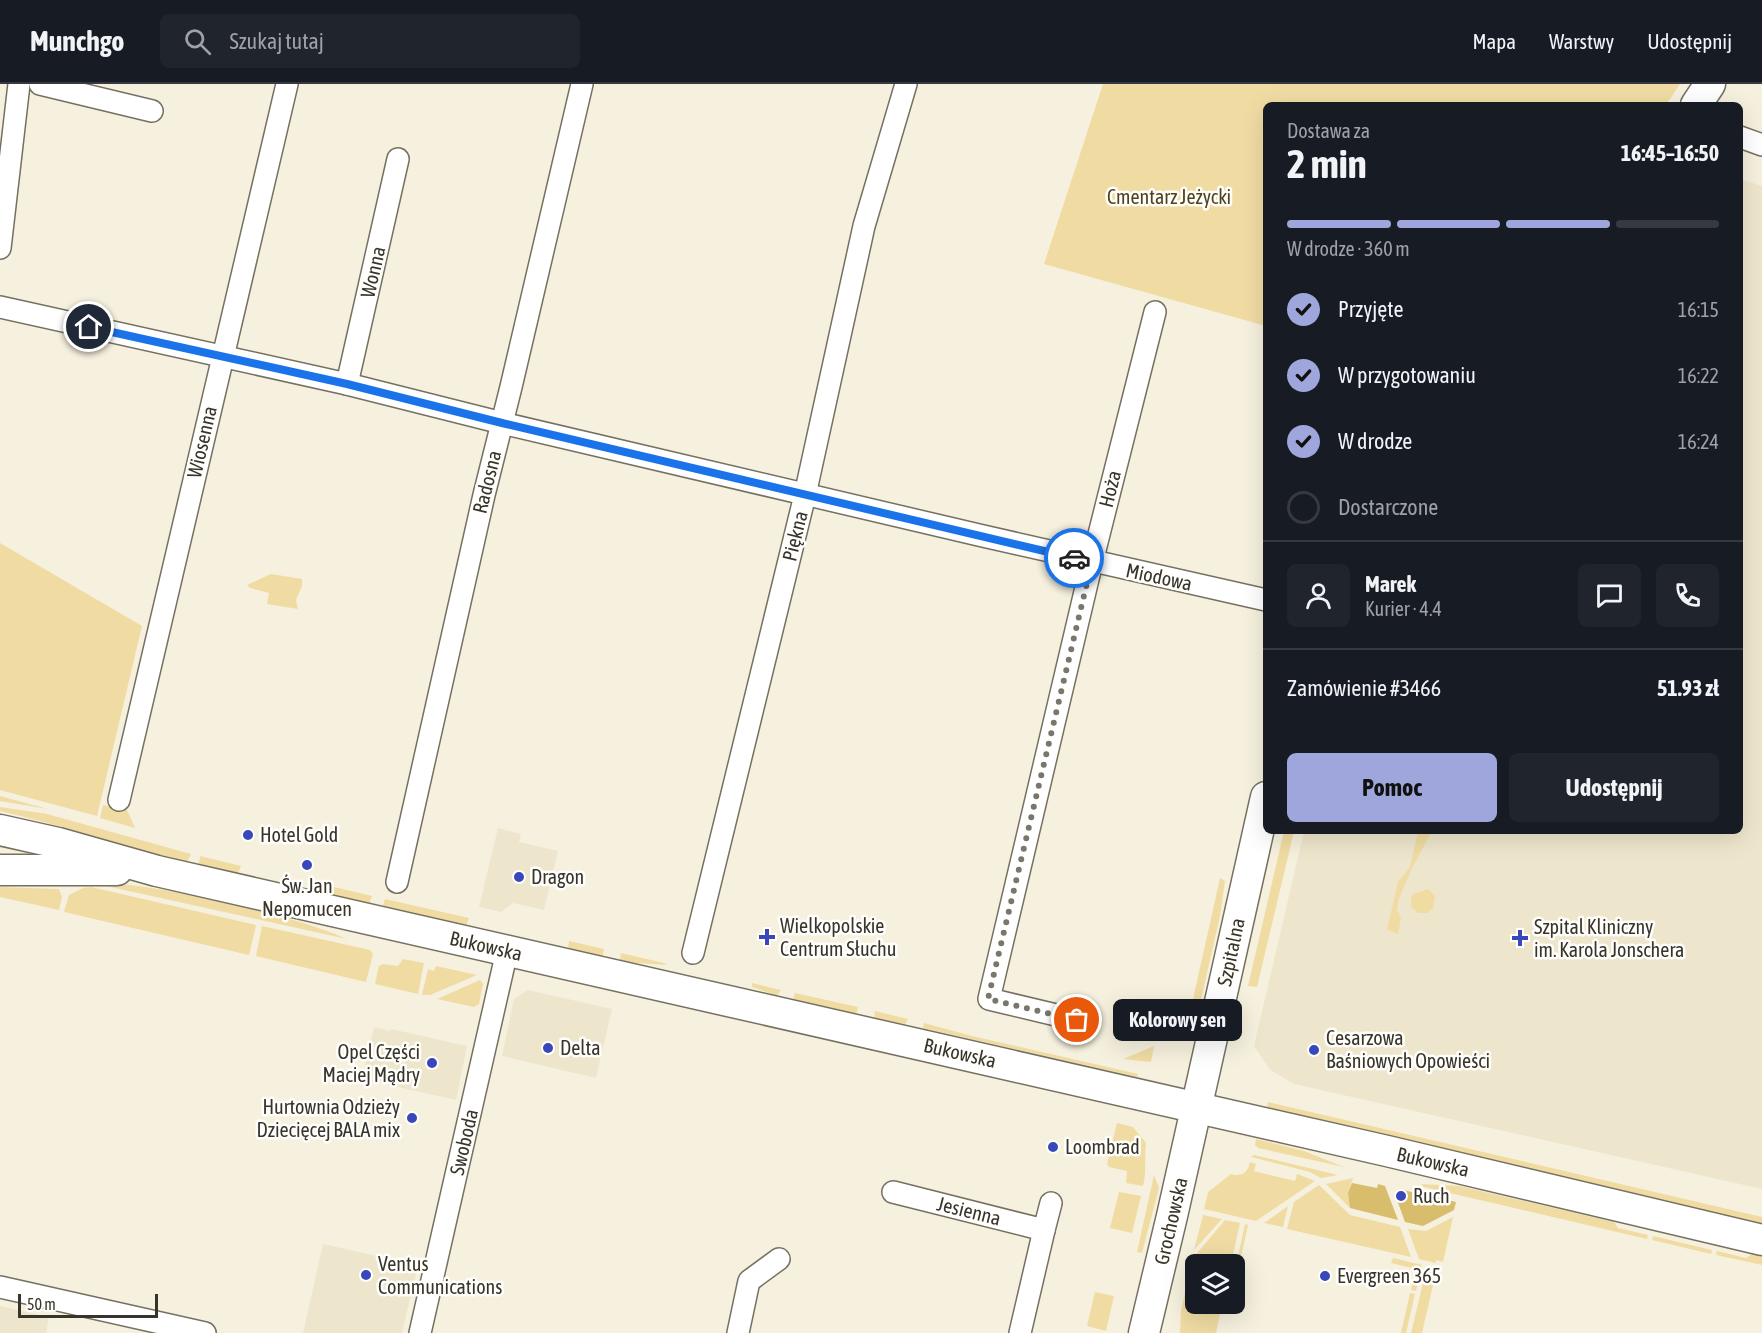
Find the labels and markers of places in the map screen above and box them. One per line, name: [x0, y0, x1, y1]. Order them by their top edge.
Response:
pin: [63, 301, 114, 352]
place label: Hotel Gold: [260, 823, 338, 846]
marker: Hotel Gold: [241, 828, 255, 842]
marker: Św. Jan Nepomucen: [300, 858, 314, 872]
place label: Dragon: [531, 865, 584, 888]
marker: Dragon: [512, 870, 526, 884]
place label: Św. Jan Nepomucen: [262, 874, 352, 920]
place label: Wielkopolskie Centrum Słuchu: [780, 914, 896, 960]
place label: Szpital Kliniczny im. Karola Jonschera: [1534, 915, 1684, 961]
marker: Wielkopolskie Centrum Słuchu: [758, 928, 776, 946]
marker: Szpital Kliniczny im. Karola Jonschera: [1511, 929, 1529, 947]
pin: [1051, 994, 1102, 1045]
callout: Kolorowy sen: [1113, 999, 1242, 1041]
place label: Cesarzowa Baśniowych Opowieści: [1326, 1026, 1490, 1072]
place label: Delta: [560, 1036, 601, 1059]
place label: Opel Części Maciej Mądry: [323, 1040, 420, 1086]
marker: Delta: [541, 1041, 555, 1055]
marker: Cesarzowa Baśniowych Opowieści: [1307, 1043, 1321, 1057]
marker: Opel Części Maciej Mądry: [425, 1056, 439, 1070]
place label: Hurtownia Odzieży Dziecięcej BALA mix: [257, 1095, 400, 1141]
marker: Hurtownia Odzieży Dziecięcej BALA mix: [405, 1111, 419, 1125]
place label: Loombrad: [1065, 1135, 1140, 1158]
marker: Loombrad: [1046, 1140, 1060, 1154]
place label: Ruch: [1413, 1184, 1450, 1207]
marker: Ruch: [1394, 1189, 1408, 1203]
place label: Ventus Communications: [378, 1252, 502, 1298]
place label: Evergreen 365: [1337, 1264, 1441, 1287]
marker: Ventus Communications: [359, 1268, 373, 1282]
marker: Evergreen 365: [1318, 1269, 1332, 1283]

